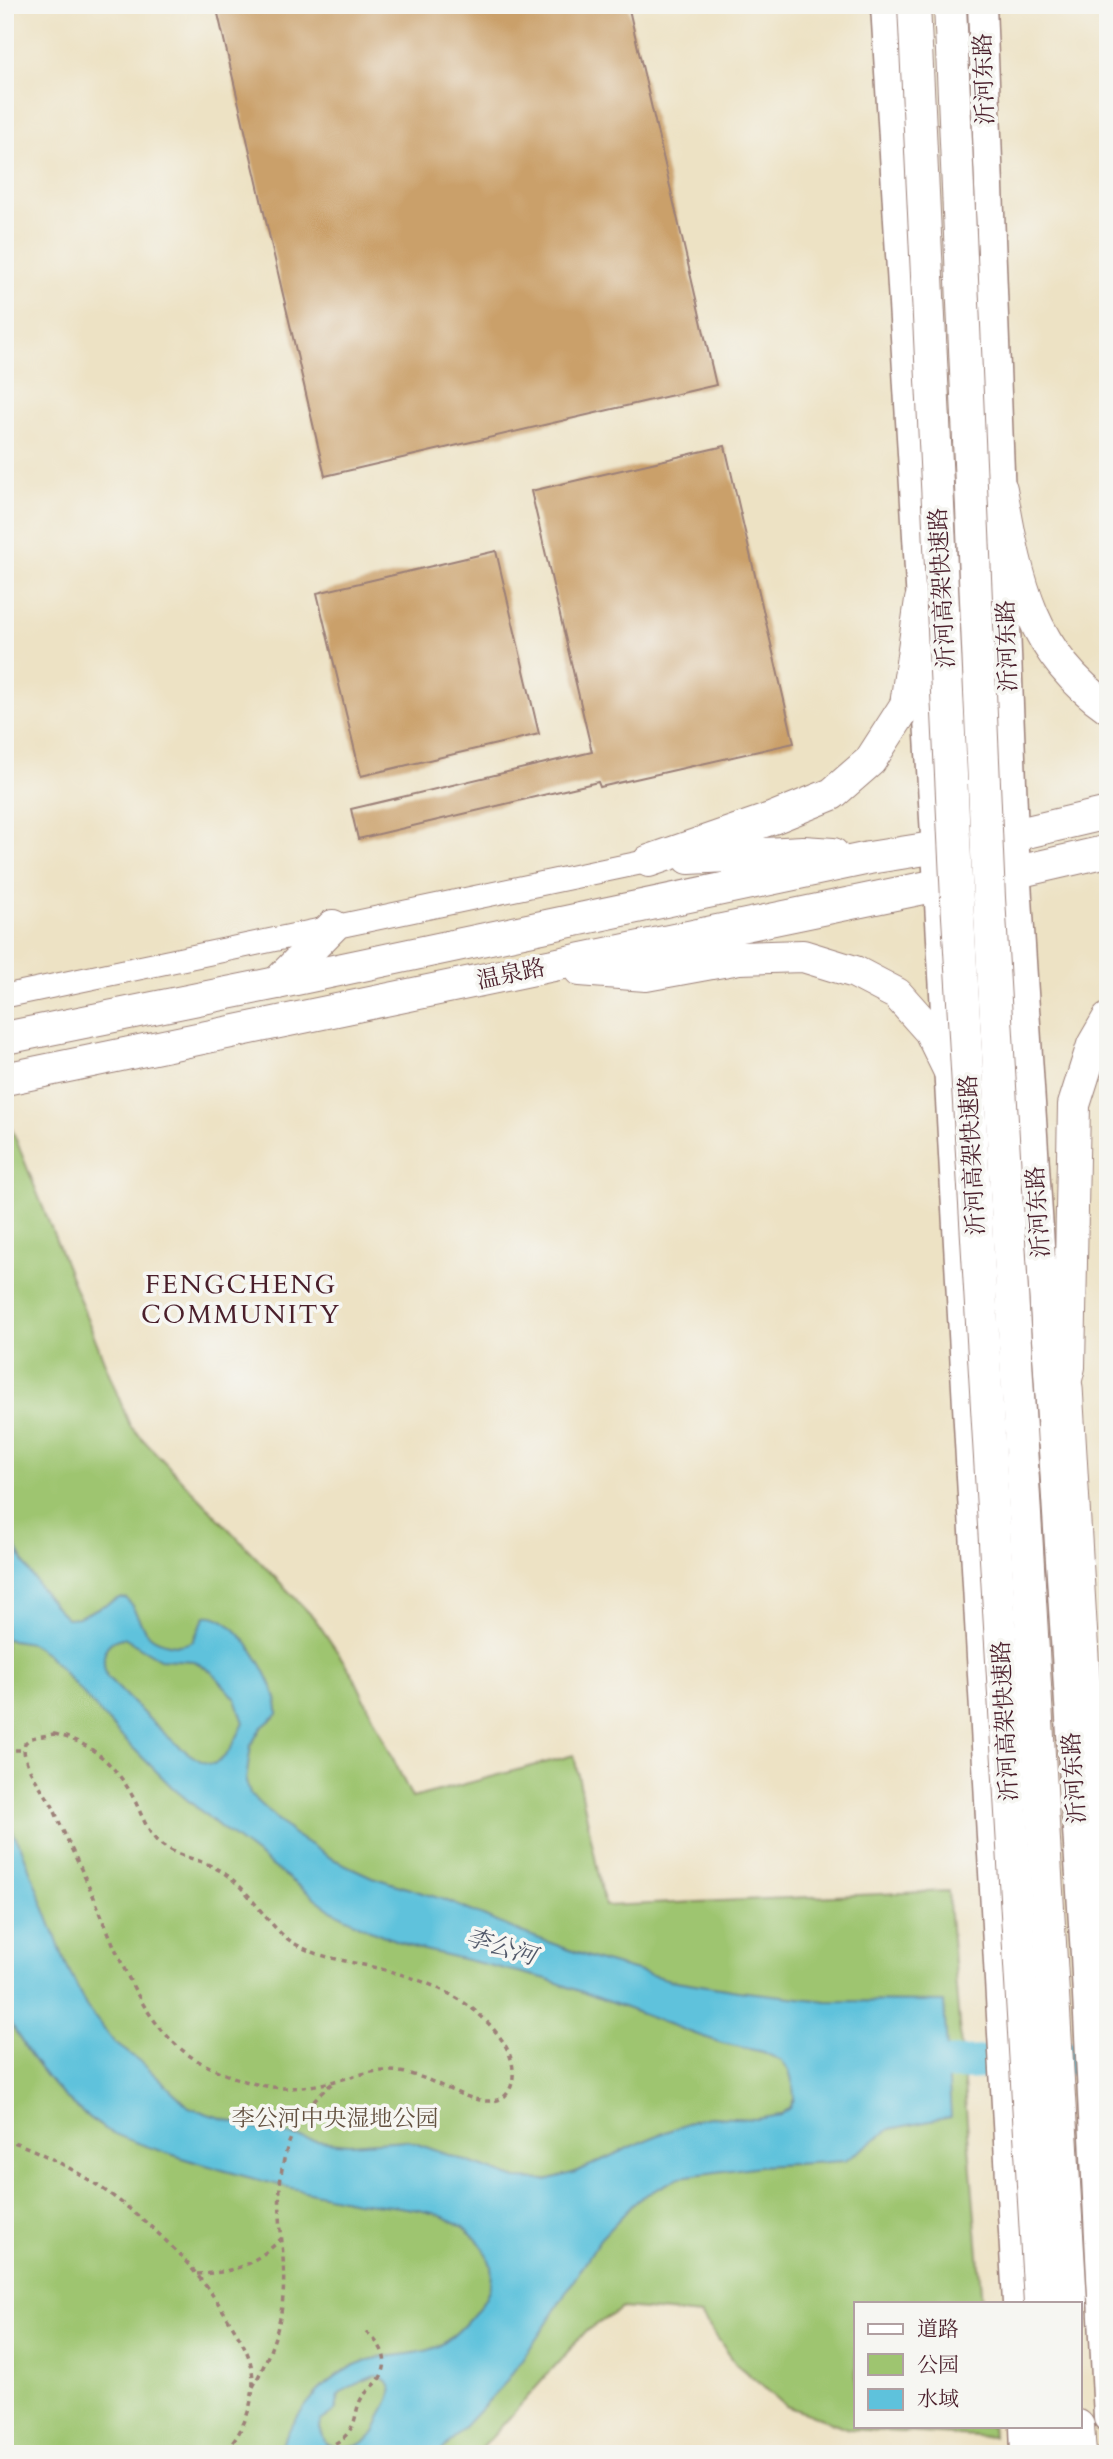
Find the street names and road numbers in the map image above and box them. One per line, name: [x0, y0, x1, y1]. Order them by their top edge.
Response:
street label: 沂河东路: [967, 32, 1001, 126]
street label: 沂河高架快速路: [922, 507, 962, 669]
street label: 沂河东路: [990, 599, 1024, 693]
street label: 温泉路: [474, 952, 548, 996]
street label: 沂河高架快速路: [952, 1074, 992, 1236]
street label: 沂河东路: [1019, 1165, 1057, 1259]
street label: 沂河高架快速路: [985, 1640, 1025, 1802]
street label: 沂河东路: [1055, 1731, 1093, 1825]

